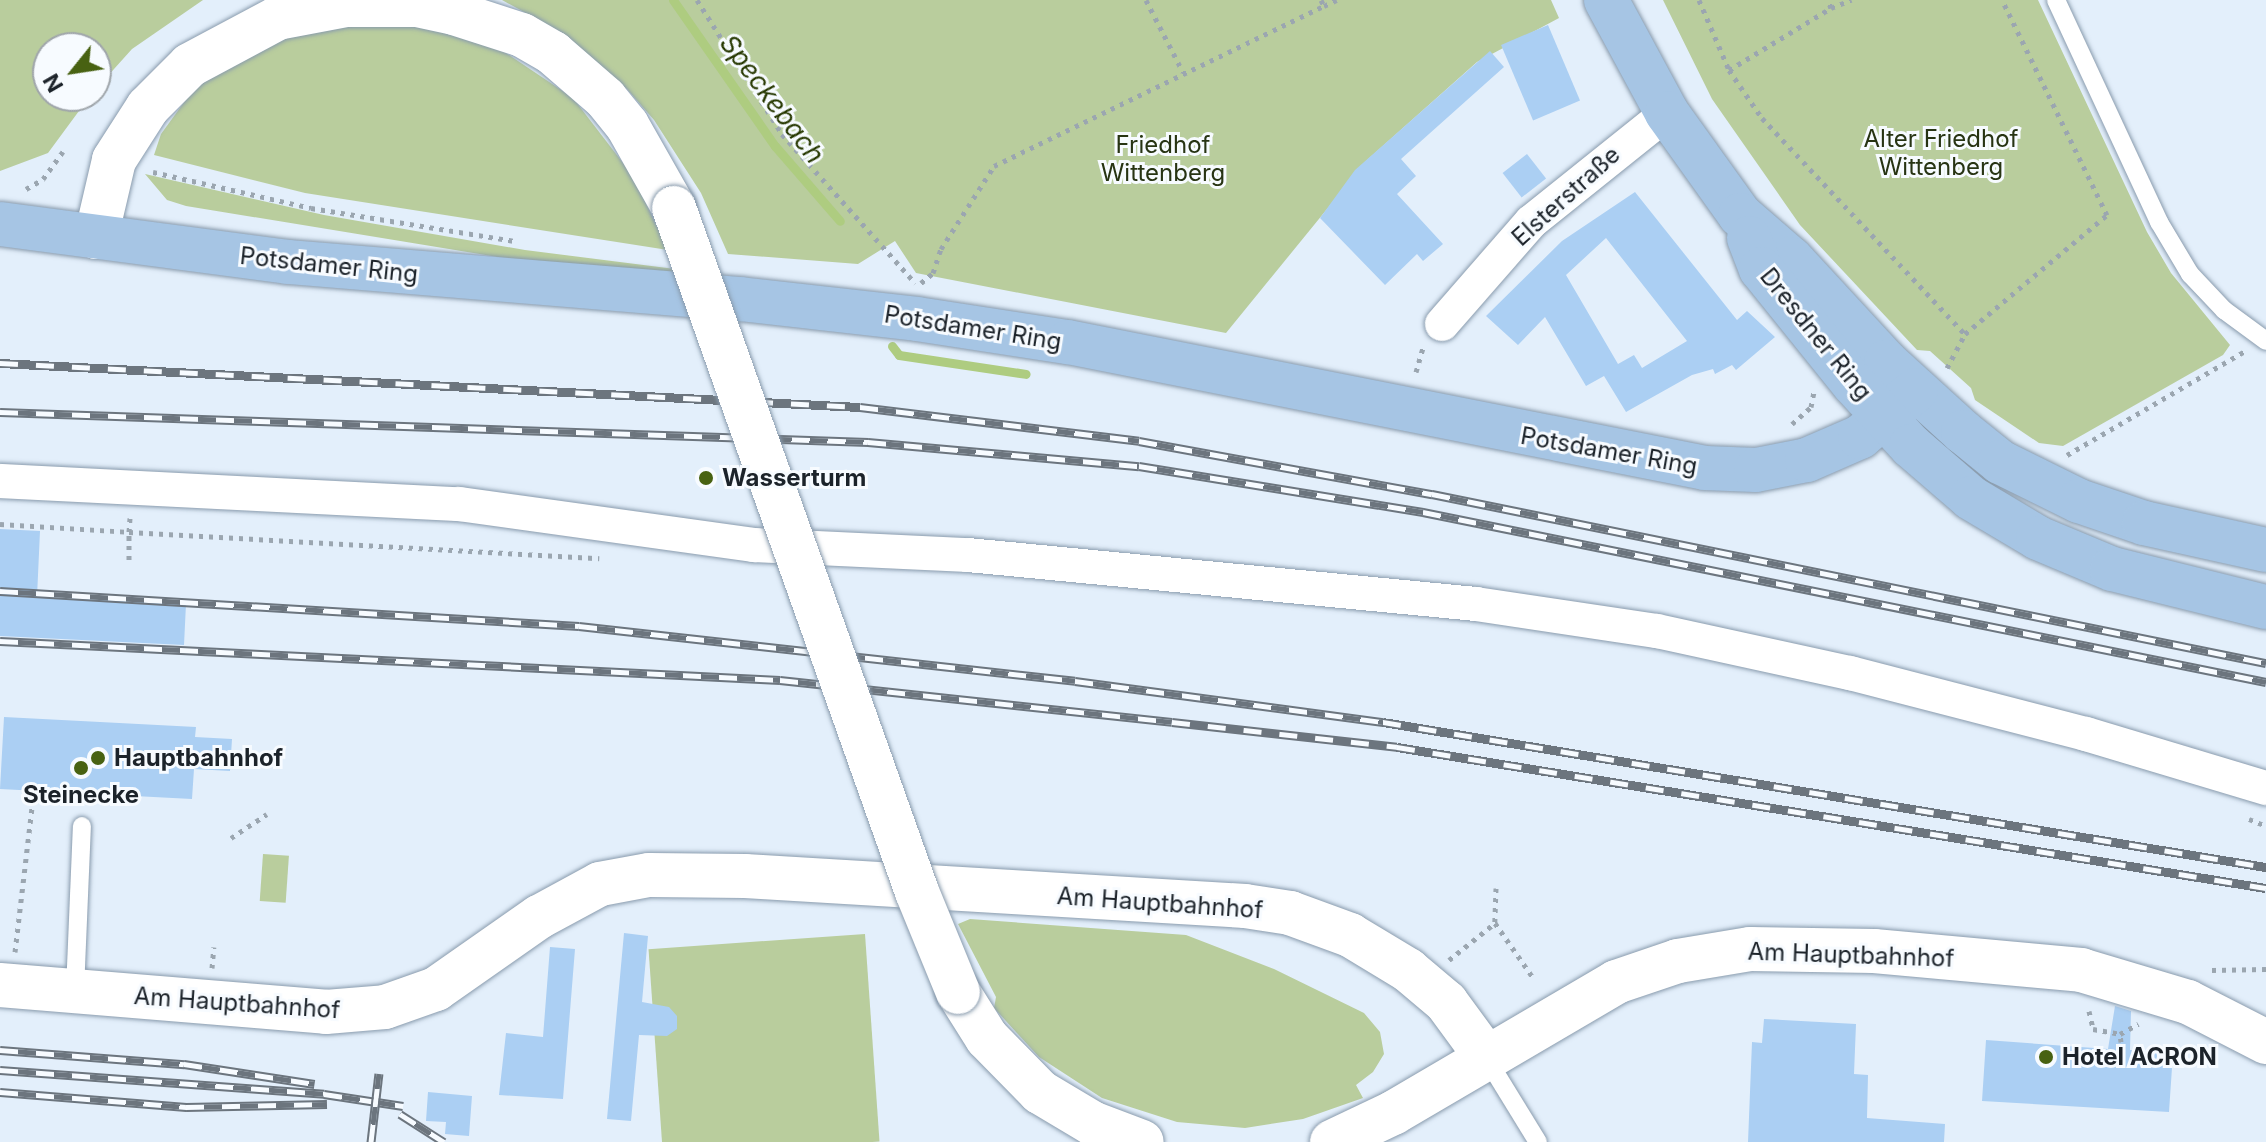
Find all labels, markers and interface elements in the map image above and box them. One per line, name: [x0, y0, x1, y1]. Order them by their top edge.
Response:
water label: Speckebach: [713, 28, 831, 170]
north arrow: [32, 32, 112, 112]
text: N: [37, 69, 68, 97]
park label: Alter Friedhof Wittenberg: [1864, 125, 2018, 181]
park label: Friedhof Wittenberg: [1101, 131, 1225, 187]
street label: Elsterstraße: [1506, 140, 1626, 252]
street label: Potsdamer Ring: [238, 241, 420, 289]
street label: Dresdner Ring: [1754, 262, 1878, 406]
street label: Potsdamer Ring: [882, 300, 1064, 356]
street label: Potsdamer Ring: [1518, 421, 1700, 481]
place label: Wasserturm: [722, 464, 866, 492]
marker: Wasserturm: [697, 469, 715, 487]
place label: Hauptbahnhof: [114, 744, 283, 772]
marker: Hauptbahnhof: [89, 749, 107, 767]
marker: Steinecke: [72, 759, 90, 777]
place label: Steinecke: [23, 781, 139, 809]
street label: Am Hauptbahnhof: [1056, 881, 1264, 925]
street label: Am Hauptbahnhof: [1747, 937, 1955, 973]
street label: Am Hauptbahnhof: [133, 981, 341, 1025]
place label: Hotel ACRON: [2062, 1043, 2217, 1071]
marker: Hotel ACRON: [2037, 1048, 2055, 1066]

